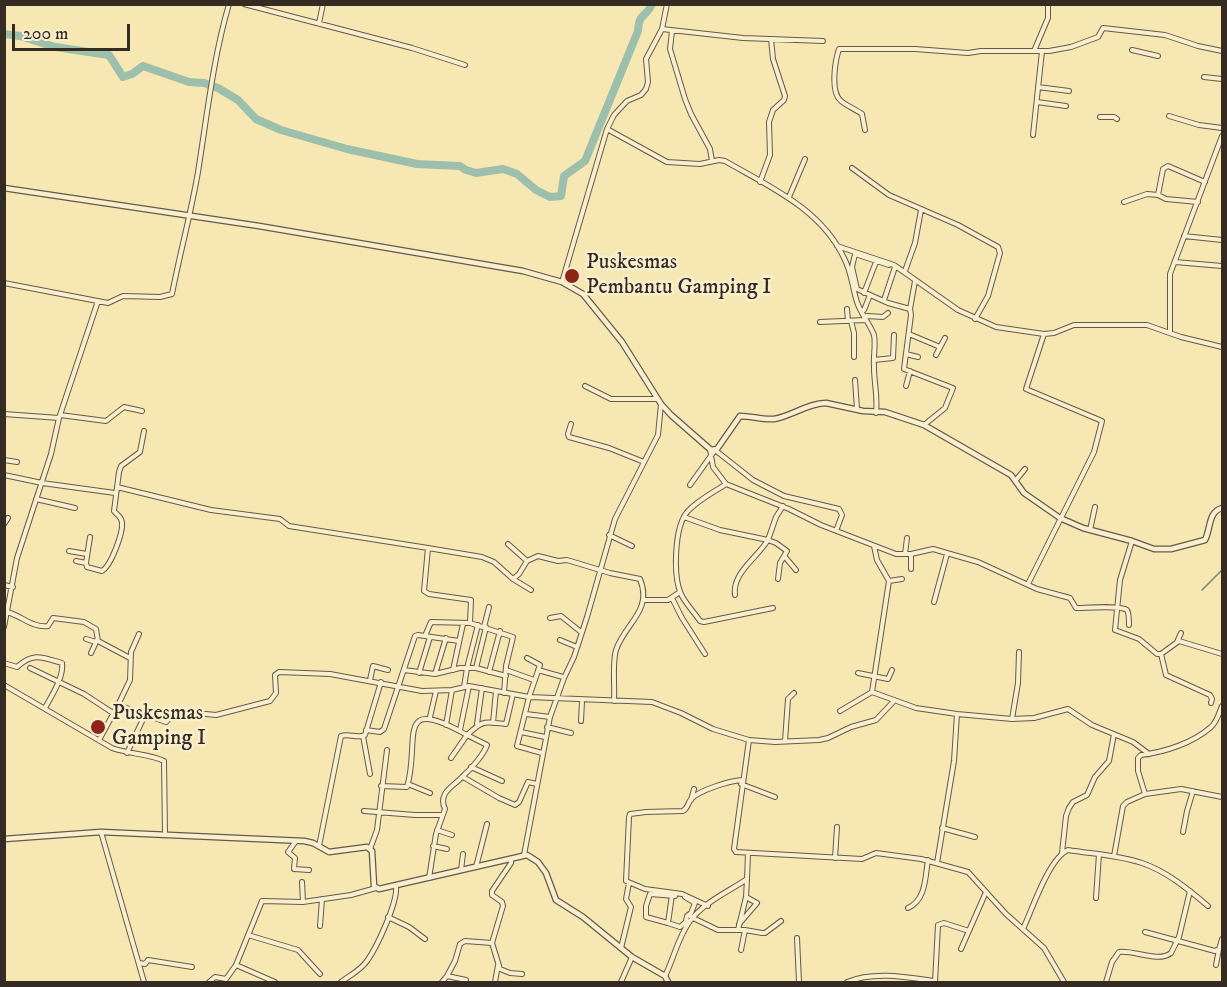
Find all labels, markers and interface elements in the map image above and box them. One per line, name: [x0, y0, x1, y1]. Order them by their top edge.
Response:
scale bar: [15, 12, 134, 50]
text: 200 m: [23, 23, 69, 45]
place label: Puskesmas Pembantu Gamping I: [586, 250, 771, 302]
marker: Puskesmas Pembantu Gamping I: [563, 267, 581, 285]
place label: Puskesmas Gamping I: [112, 701, 206, 752]
marker: Puskesmas Gamping I: [89, 718, 107, 736]

